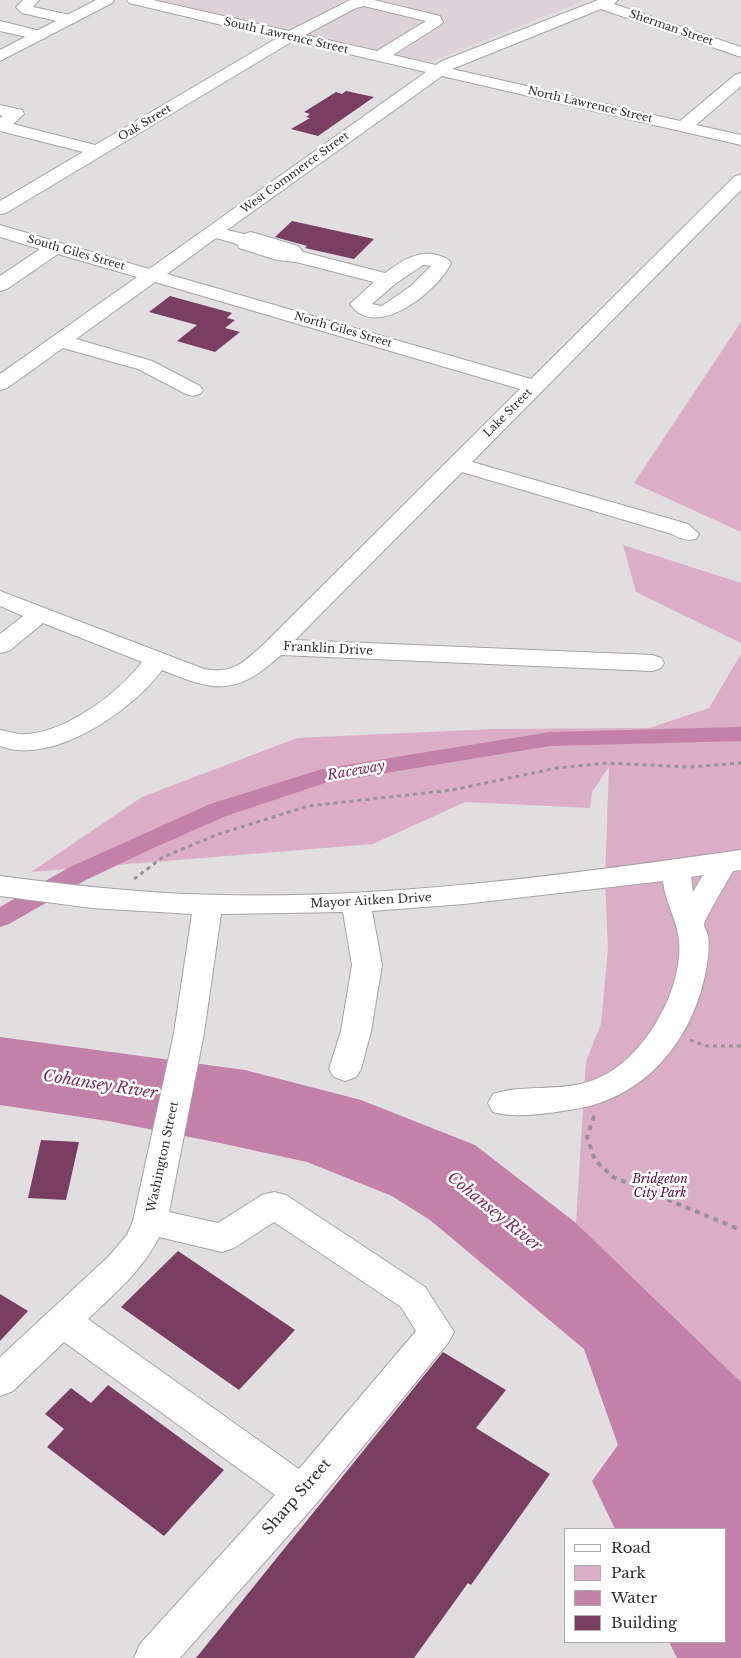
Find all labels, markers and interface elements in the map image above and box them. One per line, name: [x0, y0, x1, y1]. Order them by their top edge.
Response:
street label: Sherman Street: [627, 7, 715, 49]
street label: South Lawrence Street: [223, 15, 349, 57]
street label: North Lawrence Street: [526, 84, 654, 126]
street label: Oak Street: [116, 102, 174, 144]
street label: West Commerce Street: [238, 129, 352, 217]
street label: South Giles Street: [26, 233, 126, 273]
street label: North Giles Street: [292, 310, 394, 350]
street label: Lake Street: [481, 386, 535, 440]
street label: Franklin Drive: [283, 639, 373, 659]
water label: Raceway: [326, 758, 386, 784]
street label: Mayor Aitken Drive: [310, 891, 432, 911]
water label: Cohansey River: [41, 1066, 159, 1104]
street label: Washington Street: [144, 1100, 182, 1214]
water label: Cohansey River: [443, 1168, 545, 1256]
park label: Bridgeton City Park: [632, 1173, 688, 1201]
street label: Sharp Street: [259, 1455, 335, 1539]
legend: [564, 1528, 726, 1643]
text: Road: [611, 1538, 651, 1557]
text: Park: [611, 1563, 646, 1582]
text: Water: [611, 1588, 657, 1607]
text: Building: [611, 1613, 677, 1632]

